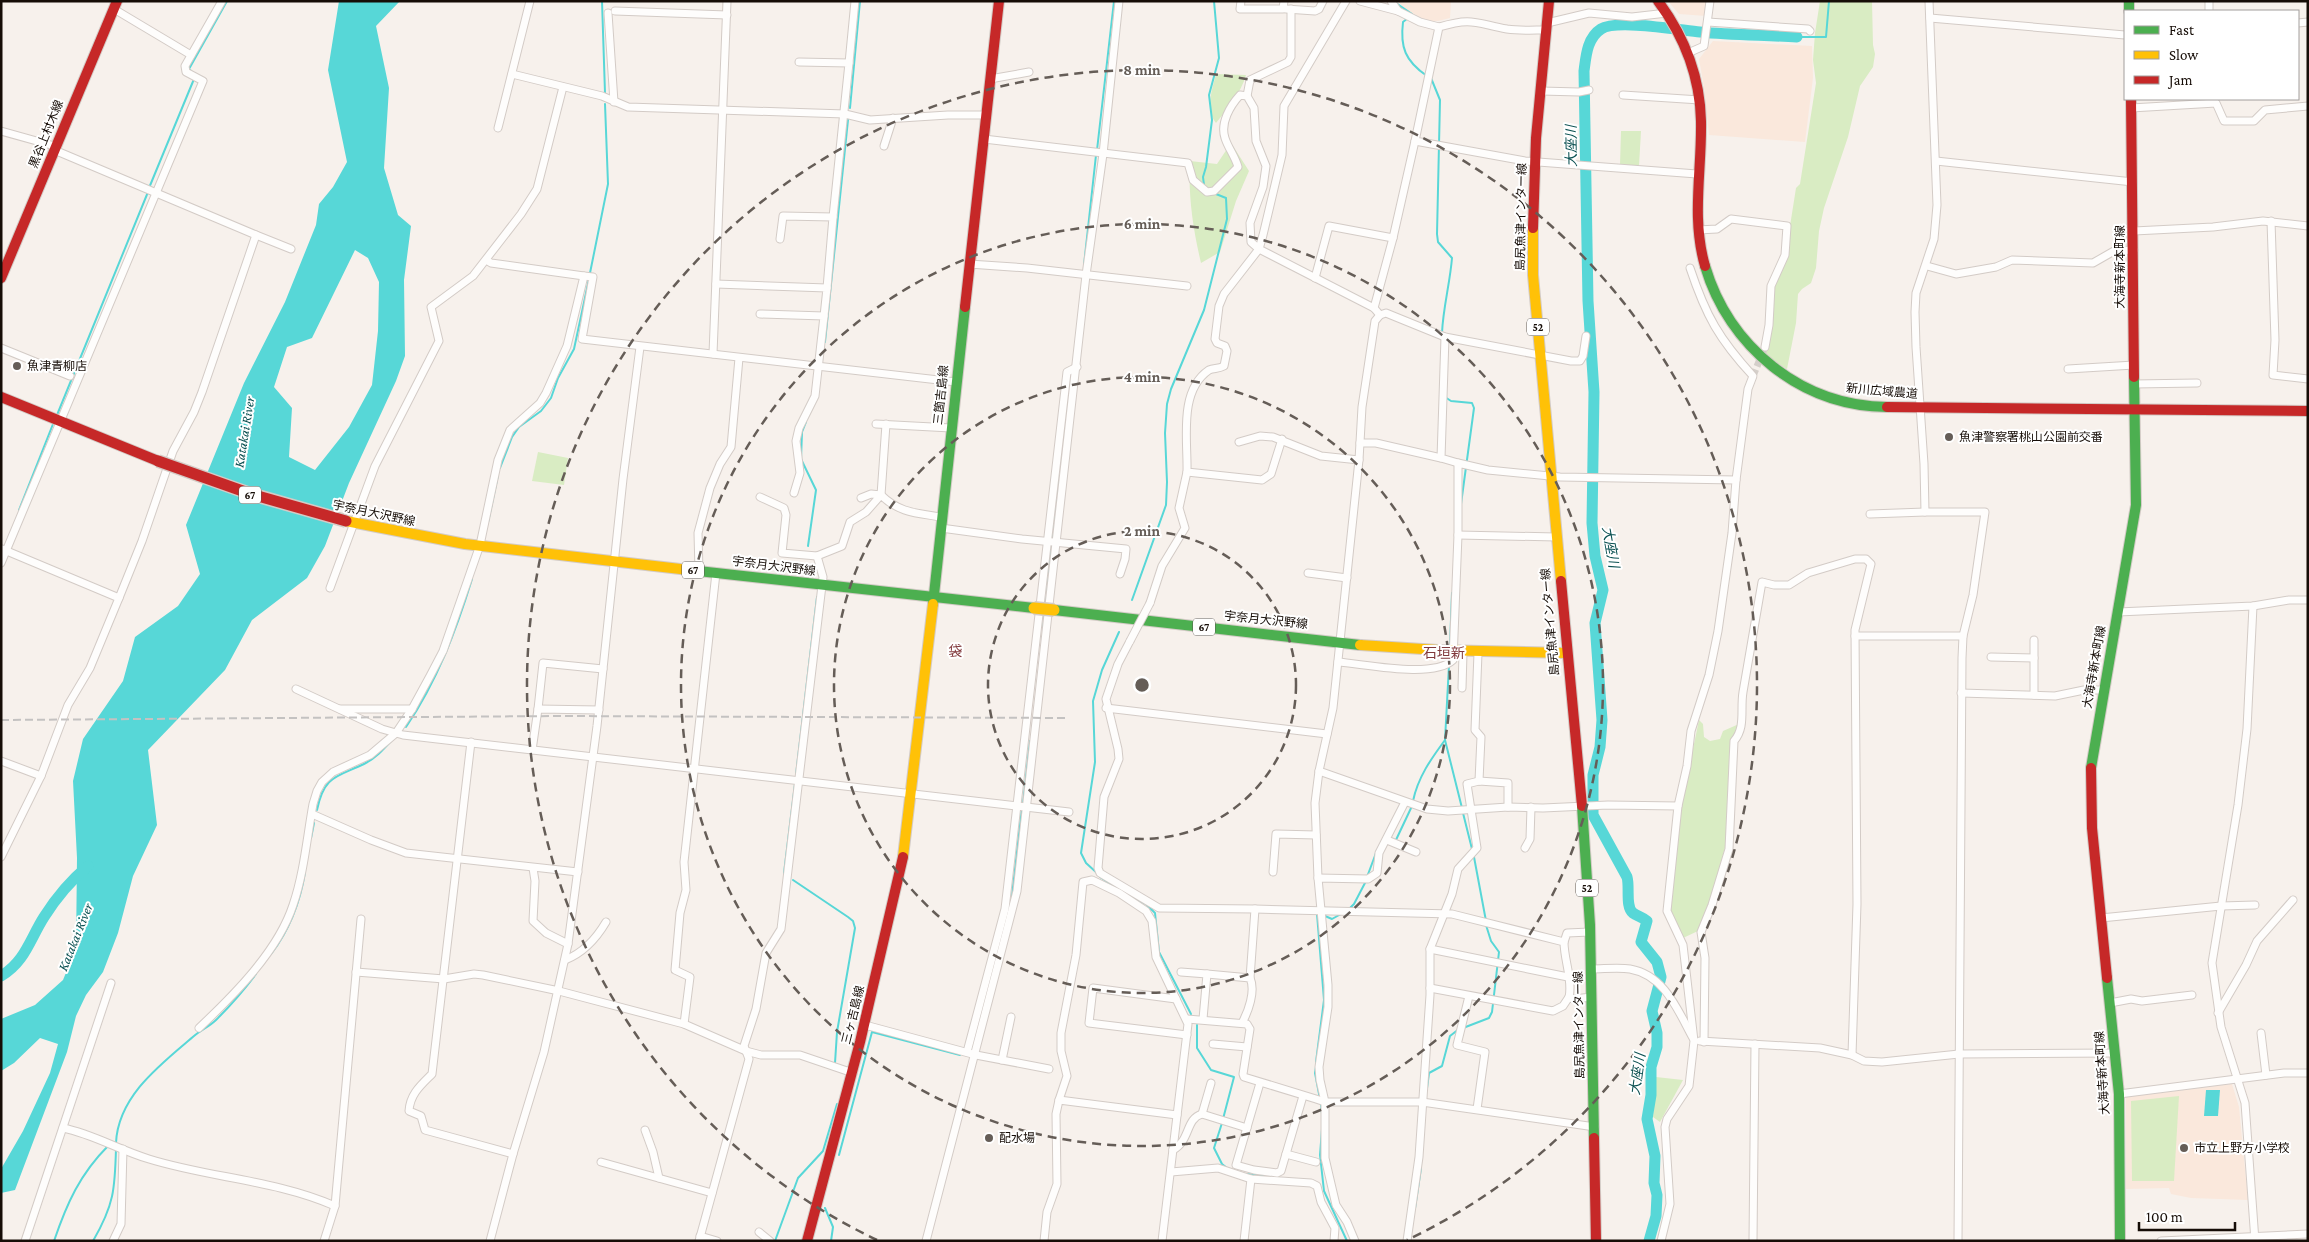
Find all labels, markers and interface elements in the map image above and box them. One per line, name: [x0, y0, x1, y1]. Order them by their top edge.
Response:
legend: [2124, 10, 2299, 100]
text: Fast: [2169, 22, 2195, 38]
text: Slow: [2169, 47, 2199, 63]
text: 8 min: [1123, 62, 1161, 78]
text: Jam: [2167, 72, 2192, 89]
street label: 黒谷上村木線: [26, 98, 66, 170]
water label: 大座川: [1563, 123, 1579, 167]
street label: 島尻魚津インター線: [1513, 163, 1529, 271]
text: 6 min: [1124, 216, 1161, 232]
street label: 大海寺新本町線: [2113, 225, 2127, 309]
road number: 52: [1527, 318, 1549, 336]
place label: 魚津青柳店: [27, 359, 87, 373]
marker: 魚津青柳店: [11, 360, 23, 372]
street label: 三箇吉島線: [931, 364, 951, 426]
text: 4 min: [1124, 369, 1161, 385]
street label: 新川広域農道: [1846, 381, 1918, 401]
water label: Katakai River: [230, 394, 258, 469]
place label: 魚津警察署桃山公園前交番: [1959, 430, 2103, 444]
marker: 魚津警察署桃山公園前交番: [1943, 431, 1955, 443]
road number: 67: [239, 486, 261, 504]
street label: 宇奈月大沢野線: [331, 497, 417, 529]
text: 2 min: [1124, 523, 1160, 539]
water label: 大座川: [1599, 525, 1623, 571]
street label: 宇奈月大沢野線: [731, 554, 817, 578]
road number: 67: [682, 562, 704, 578]
street label: 島尻魚津インター線: [1538, 568, 1562, 676]
street label: 宇奈月大沢野線: [1223, 609, 1309, 631]
road number: 67: [1193, 618, 1215, 636]
street label: 大海寺新本町線: [2080, 624, 2108, 710]
district label: 袋: [948, 643, 962, 659]
district label: 石垣新: [1423, 645, 1465, 661]
centre of rings: [1133, 676, 1151, 694]
road number: 52: [1576, 880, 1598, 896]
water label: Katakai River: [54, 900, 96, 973]
street label: 島尻魚津インター線: [1571, 971, 1587, 1079]
street label: 三ヶ吉島線: [839, 984, 867, 1046]
street label: 大海寺新本町線: [2092, 1031, 2112, 1115]
water label: 大座川: [1626, 1050, 1648, 1096]
place label: 配水場: [999, 1131, 1035, 1145]
marker: 配水場: [983, 1132, 995, 1144]
place label: 市立上野方小学校: [2194, 1141, 2290, 1155]
marker: 市立上野方小学校: [2178, 1142, 2190, 1154]
scale bar: [2139, 1200, 2235, 1232]
text: 100 m: [2146, 1209, 2183, 1225]

